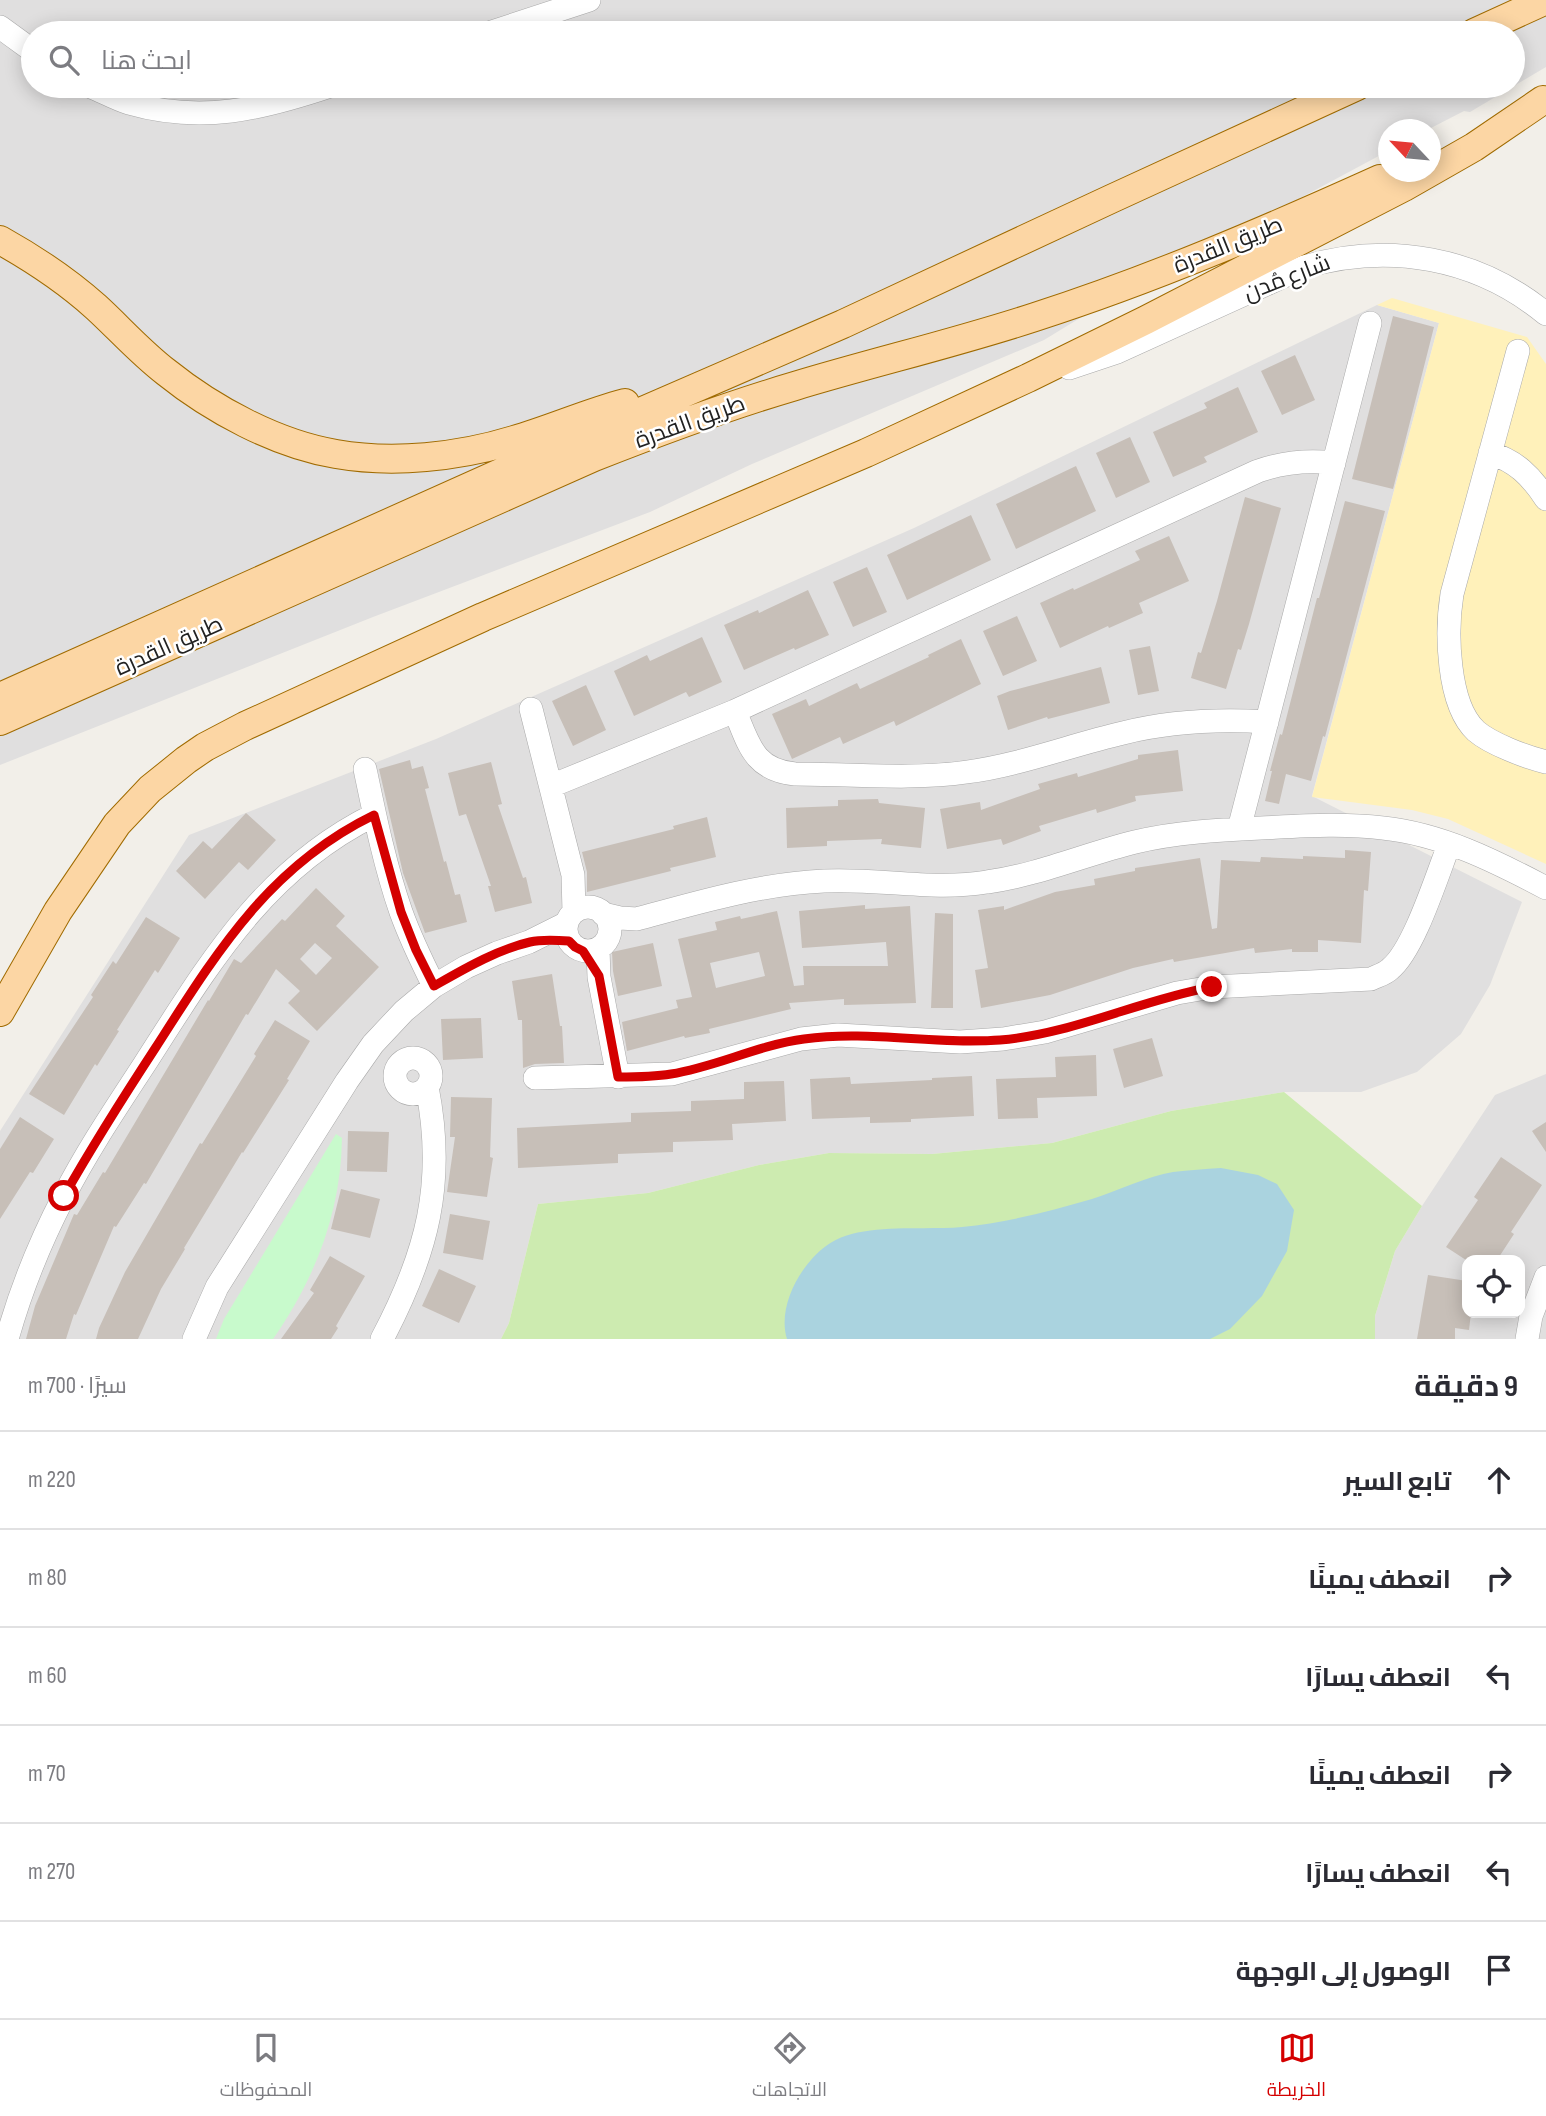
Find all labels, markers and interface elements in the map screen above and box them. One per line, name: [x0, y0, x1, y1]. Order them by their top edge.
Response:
search box: [21, 21, 1525, 98]
icon: search: [45, 41, 83, 79]
text: ابحث هنا: [101, 46, 192, 77]
north arrow: [1378, 119, 1441, 182]
street label: طريق القدرة: [1169, 210, 1287, 280]
street label: شارع مُدن: [1240, 249, 1335, 308]
street label: طريق القدرة: [631, 389, 749, 455]
street label: طريق القدرة: [111, 610, 227, 682]
route end: [1196, 971, 1227, 1002]
route start: [48, 1180, 79, 1211]
map controls: [1462, 1255, 1525, 1318]
button: locate: [1462, 1255, 1525, 1318]
text: 9 دقيقة: [1414, 1369, 1518, 1405]
text: سيرًا · 700 m: [28, 1372, 127, 1400]
icon: ahead: [1480, 1461, 1518, 1499]
text: 220 m: [28, 1466, 76, 1494]
text: تابع السير: [1344, 1467, 1451, 1498]
icon: right: [1480, 1559, 1518, 1597]
text: 80 m: [28, 1564, 67, 1592]
text: انعطف يمينًا: [1308, 1565, 1451, 1596]
icon: left: [1480, 1657, 1518, 1695]
text: 60 m: [28, 1662, 67, 1690]
text: انعطف يسارًا: [1305, 1663, 1451, 1694]
icon: right: [1480, 1755, 1518, 1793]
text: 70 m: [28, 1760, 66, 1788]
text: انعطف يمينًا: [1308, 1761, 1451, 1792]
icon: left: [1480, 1853, 1518, 1891]
text: 270 m: [28, 1858, 75, 1886]
text: انعطف يسارًا: [1305, 1859, 1451, 1890]
icon: arrive: [1480, 1951, 1518, 1989]
text: الوصول إلى الوجهة: [1236, 1957, 1451, 1988]
tab: المحفوظات: [220, 2029, 312, 2107]
tab: الاتجاهات: [752, 2029, 827, 2107]
tab: الخريطة: [1267, 2029, 1326, 2107]

